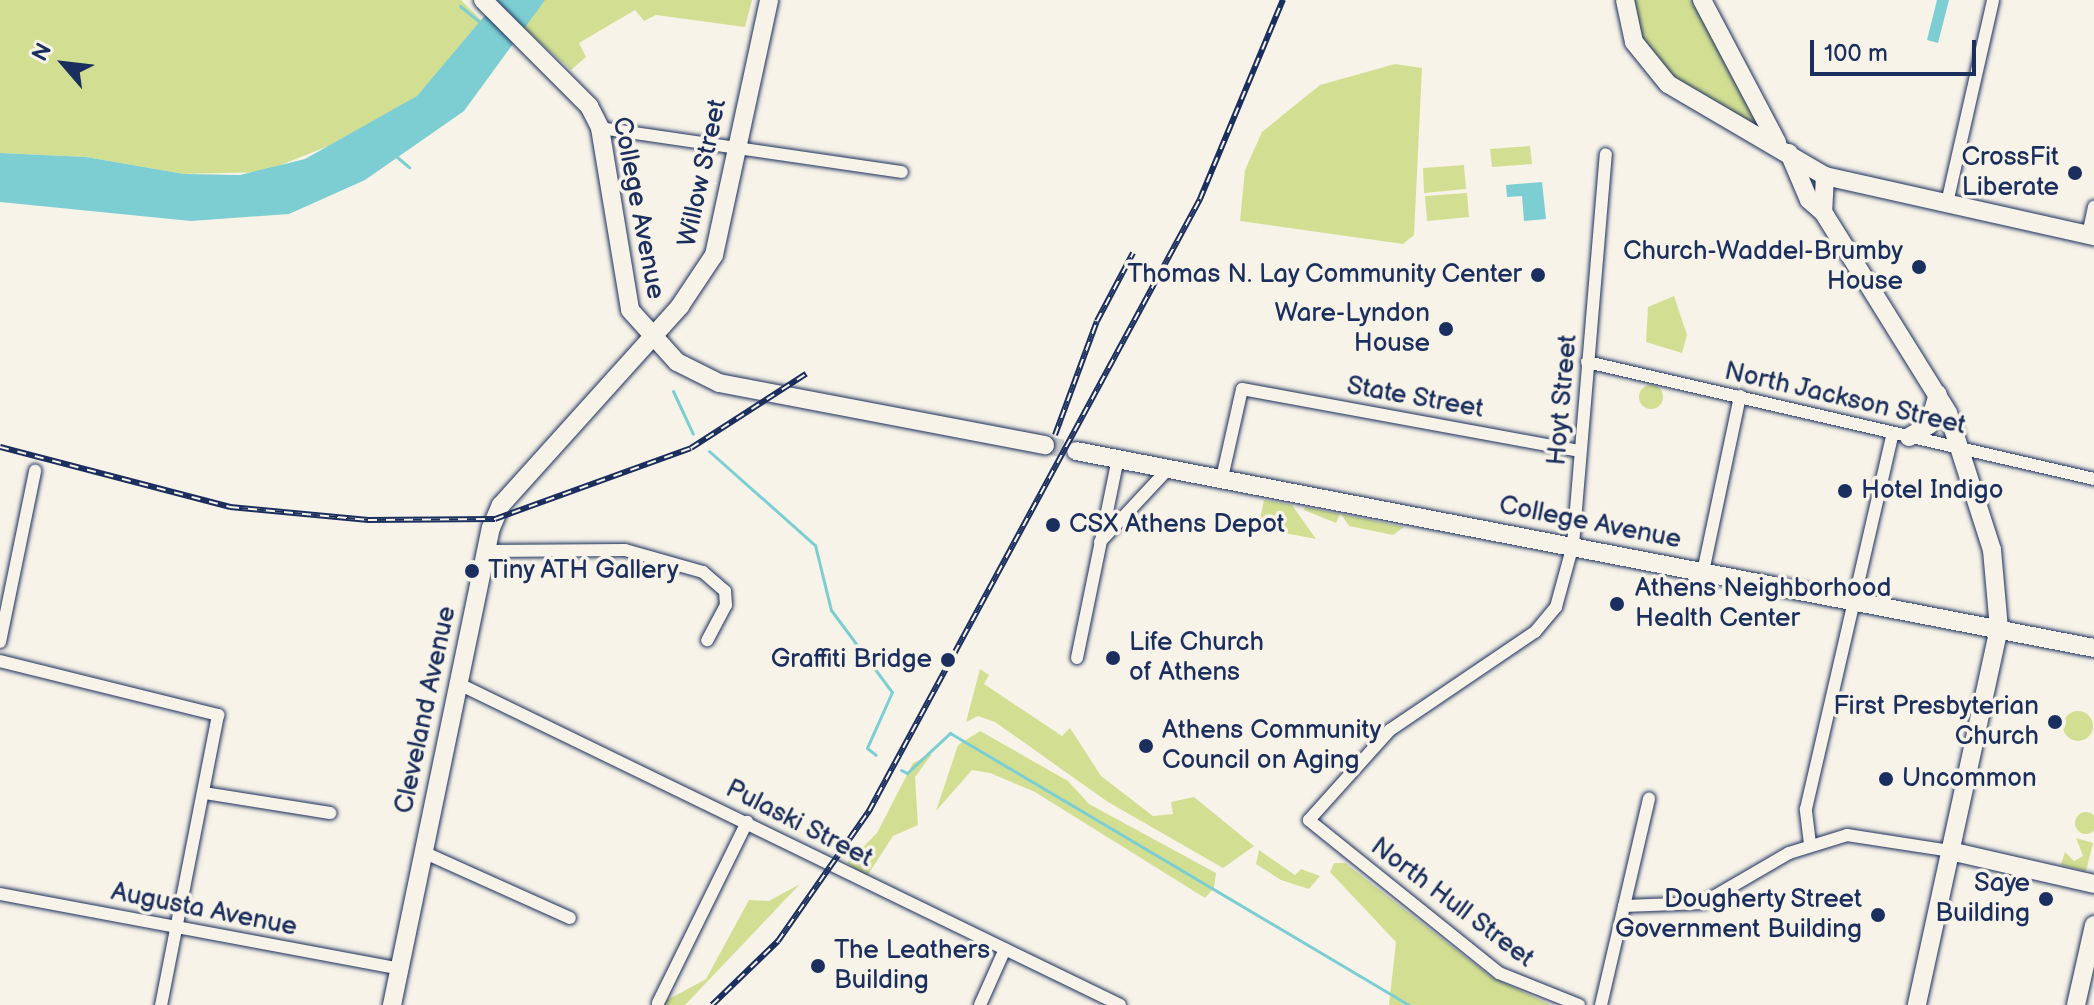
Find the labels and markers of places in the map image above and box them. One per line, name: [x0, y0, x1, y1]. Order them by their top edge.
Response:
place label: CrossFit Liberate: [1962, 142, 2059, 204]
marker: CrossFit Liberate: [2066, 164, 2084, 182]
place label: Church-Waddel-Brumby House: [1623, 236, 1903, 298]
marker: Church-Waddel-Brumby House: [1910, 258, 1928, 276]
place label: Thomas N. Lay Community Center: [1124, 259, 1522, 291]
marker: Thomas N. Lay Community Center: [1529, 266, 1547, 284]
place label: Ware-Lyndon House: [1275, 298, 1430, 360]
marker: Ware-Lyndon House: [1437, 320, 1455, 338]
place label: Hotel Indigo: [1861, 475, 2003, 507]
marker: Hotel Indigo: [1836, 482, 1854, 500]
place label: CSX Athens Depot: [1069, 509, 1285, 541]
marker: CSX Athens Depot: [1044, 516, 1062, 534]
place label: Tiny ATH Gallery: [488, 555, 680, 587]
marker: Tiny ATH Gallery: [463, 562, 481, 580]
place label: Athens Neighborhood Health Center: [1635, 573, 1891, 634]
marker: Athens Neighborhood Health Center: [1606, 593, 1628, 615]
place label: Life Church of Athens: [1129, 627, 1264, 688]
place label: Graffiti Bridge: [771, 644, 932, 676]
marker: Life Church of Athens: [1104, 649, 1122, 667]
marker: Graffiti Bridge: [939, 651, 957, 669]
place label: First Presbyterian Church: [1833, 691, 2039, 752]
marker: First Presbyterian Church: [2046, 713, 2064, 731]
place label: Athens Community Council on Aging: [1162, 715, 1381, 776]
marker: Athens Community Council on Aging: [1137, 737, 1155, 755]
place label: Uncommon: [1902, 763, 2037, 795]
marker: Uncommon: [1877, 770, 1895, 788]
place label: Saye Building: [1935, 868, 2030, 930]
place label: Dougherty Street Government Building: [1615, 884, 1862, 946]
marker: Saye Building: [2037, 890, 2055, 908]
marker: Dougherty Street Government Building: [1869, 906, 1887, 924]
place label: The Leathers Building: [834, 935, 990, 996]
marker: The Leathers Building: [809, 957, 827, 975]

